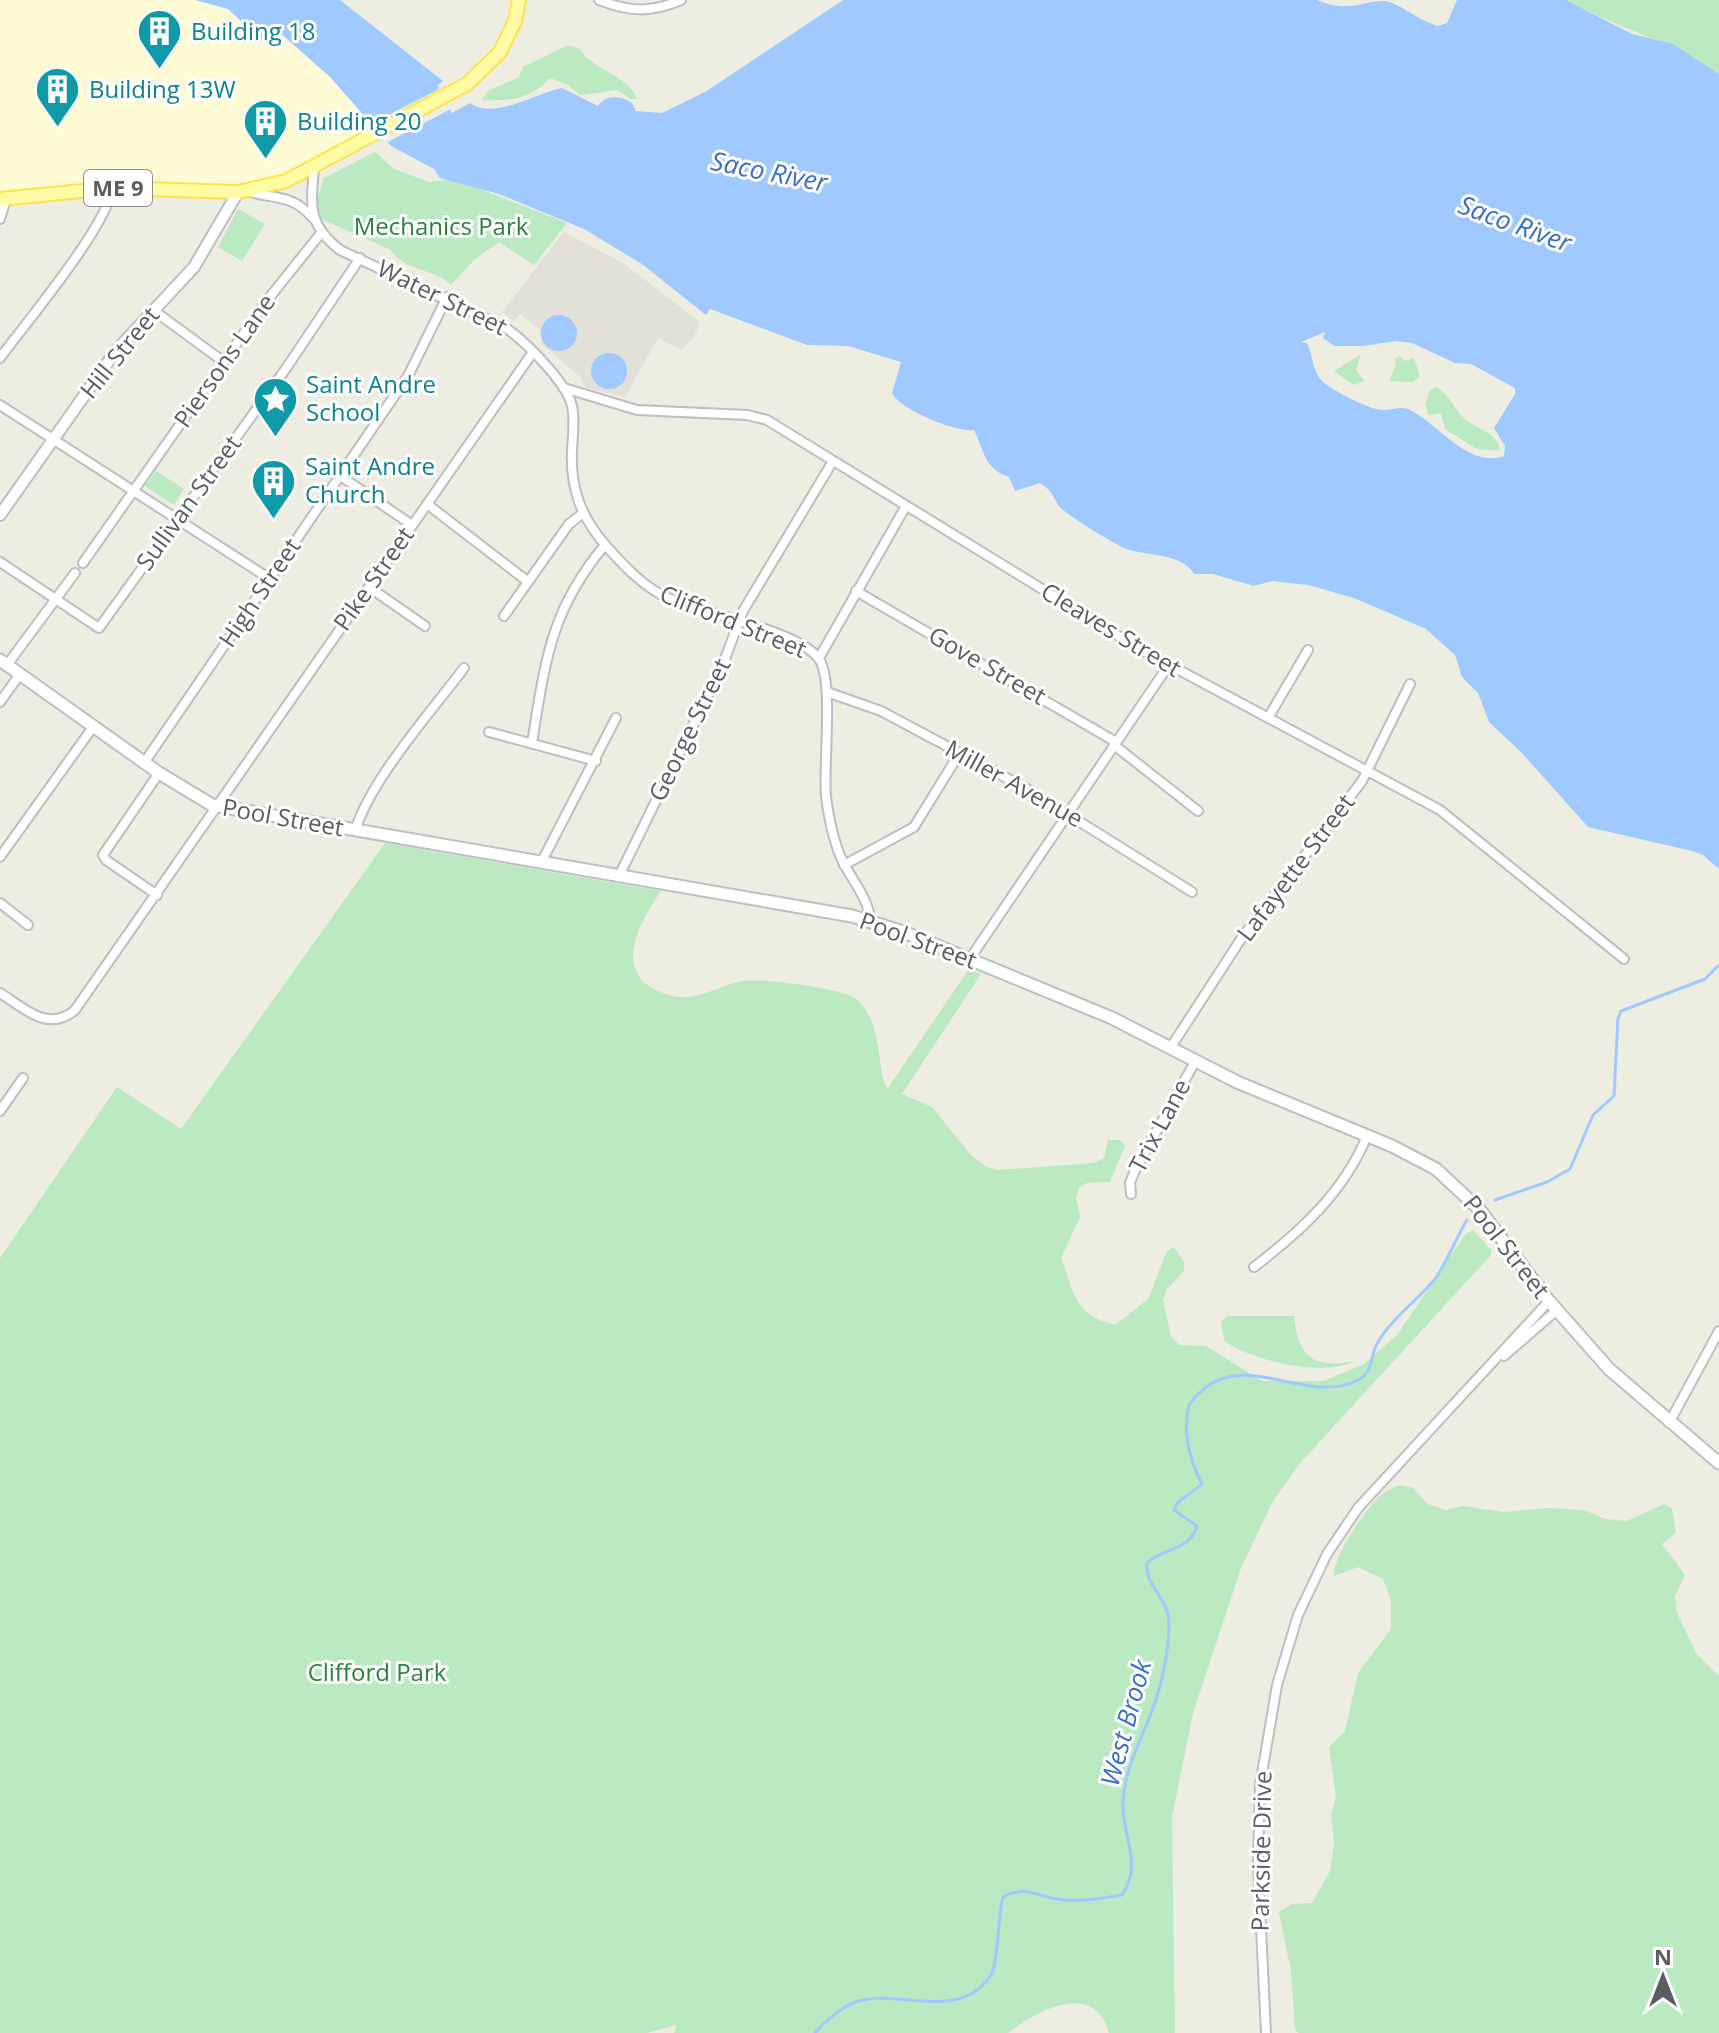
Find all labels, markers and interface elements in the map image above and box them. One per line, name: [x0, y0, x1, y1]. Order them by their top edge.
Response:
building icon: Building 18: [136, 8, 184, 71]
place label: Building 18: [191, 14, 316, 47]
building icon: Building 13W: [34, 66, 82, 129]
place label: Building 13W: [89, 72, 236, 105]
building icon: Building 20: [242, 98, 290, 161]
place label: Building 20: [297, 104, 422, 137]
water label: Saco River: [708, 142, 832, 200]
road number: ME 9: [84, 170, 152, 206]
water label: Saco River: [1454, 186, 1578, 261]
park label: Mechanics Park: [354, 209, 529, 242]
street label: Water Street: [372, 251, 513, 342]
street label: Piersons Lane: [165, 287, 282, 434]
street label: Hill Street: [72, 299, 166, 405]
place label: Saint Andre School: [306, 367, 436, 428]
place icon: Saint Andre School: [251, 375, 299, 438]
street label: Sullivan Street: [128, 428, 248, 576]
place label: Saint Andre Church: [305, 449, 435, 510]
building icon: Saint Andre Church: [250, 457, 298, 520]
street label: Pike Street: [325, 520, 421, 637]
street label: High Street: [210, 531, 307, 653]
street label: Cleaves Street: [1035, 574, 1188, 684]
street label: Clifford Street: [655, 576, 812, 665]
street label: Gove Street: [923, 618, 1053, 712]
street label: George Street: [640, 652, 737, 806]
street label: Miller Avenue: [940, 731, 1090, 834]
street label: Lafayette Street: [1228, 787, 1361, 948]
street label: Pool Street: [220, 790, 347, 843]
street label: Pool Street: [855, 903, 982, 976]
street label: Trix Lane: [1120, 1073, 1197, 1178]
street label: Pool Street: [1456, 1188, 1558, 1305]
water label: West Brook: [1091, 1654, 1160, 1790]
park label: Clifford Park: [308, 1655, 447, 1688]
street label: Parkside Drive: [1243, 1770, 1278, 1932]
north arrow: [1623, 1937, 1703, 2017]
text: N: [1654, 1941, 1672, 1971]

